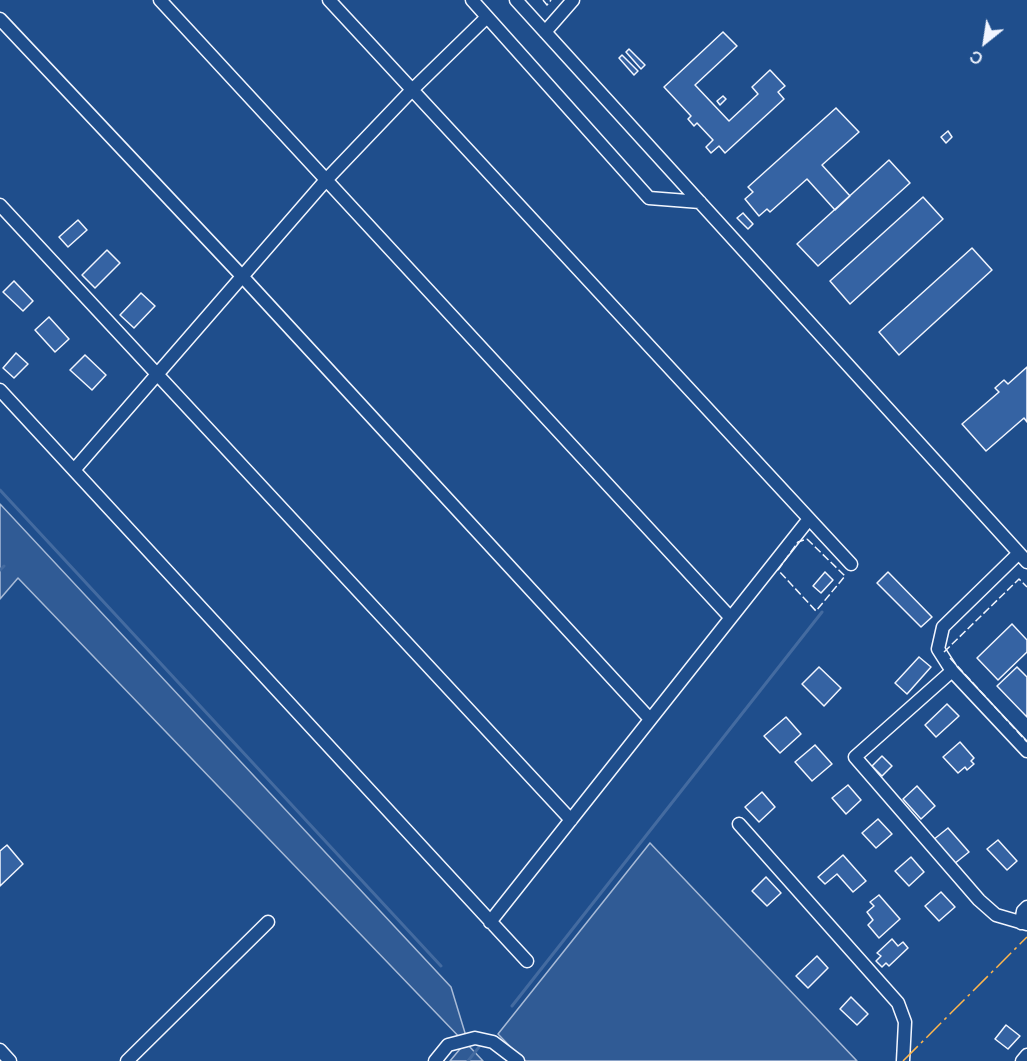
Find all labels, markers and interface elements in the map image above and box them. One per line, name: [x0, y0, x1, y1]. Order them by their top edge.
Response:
north arrow: [955, 12, 1015, 72]
text: С: [965, 45, 987, 70]

